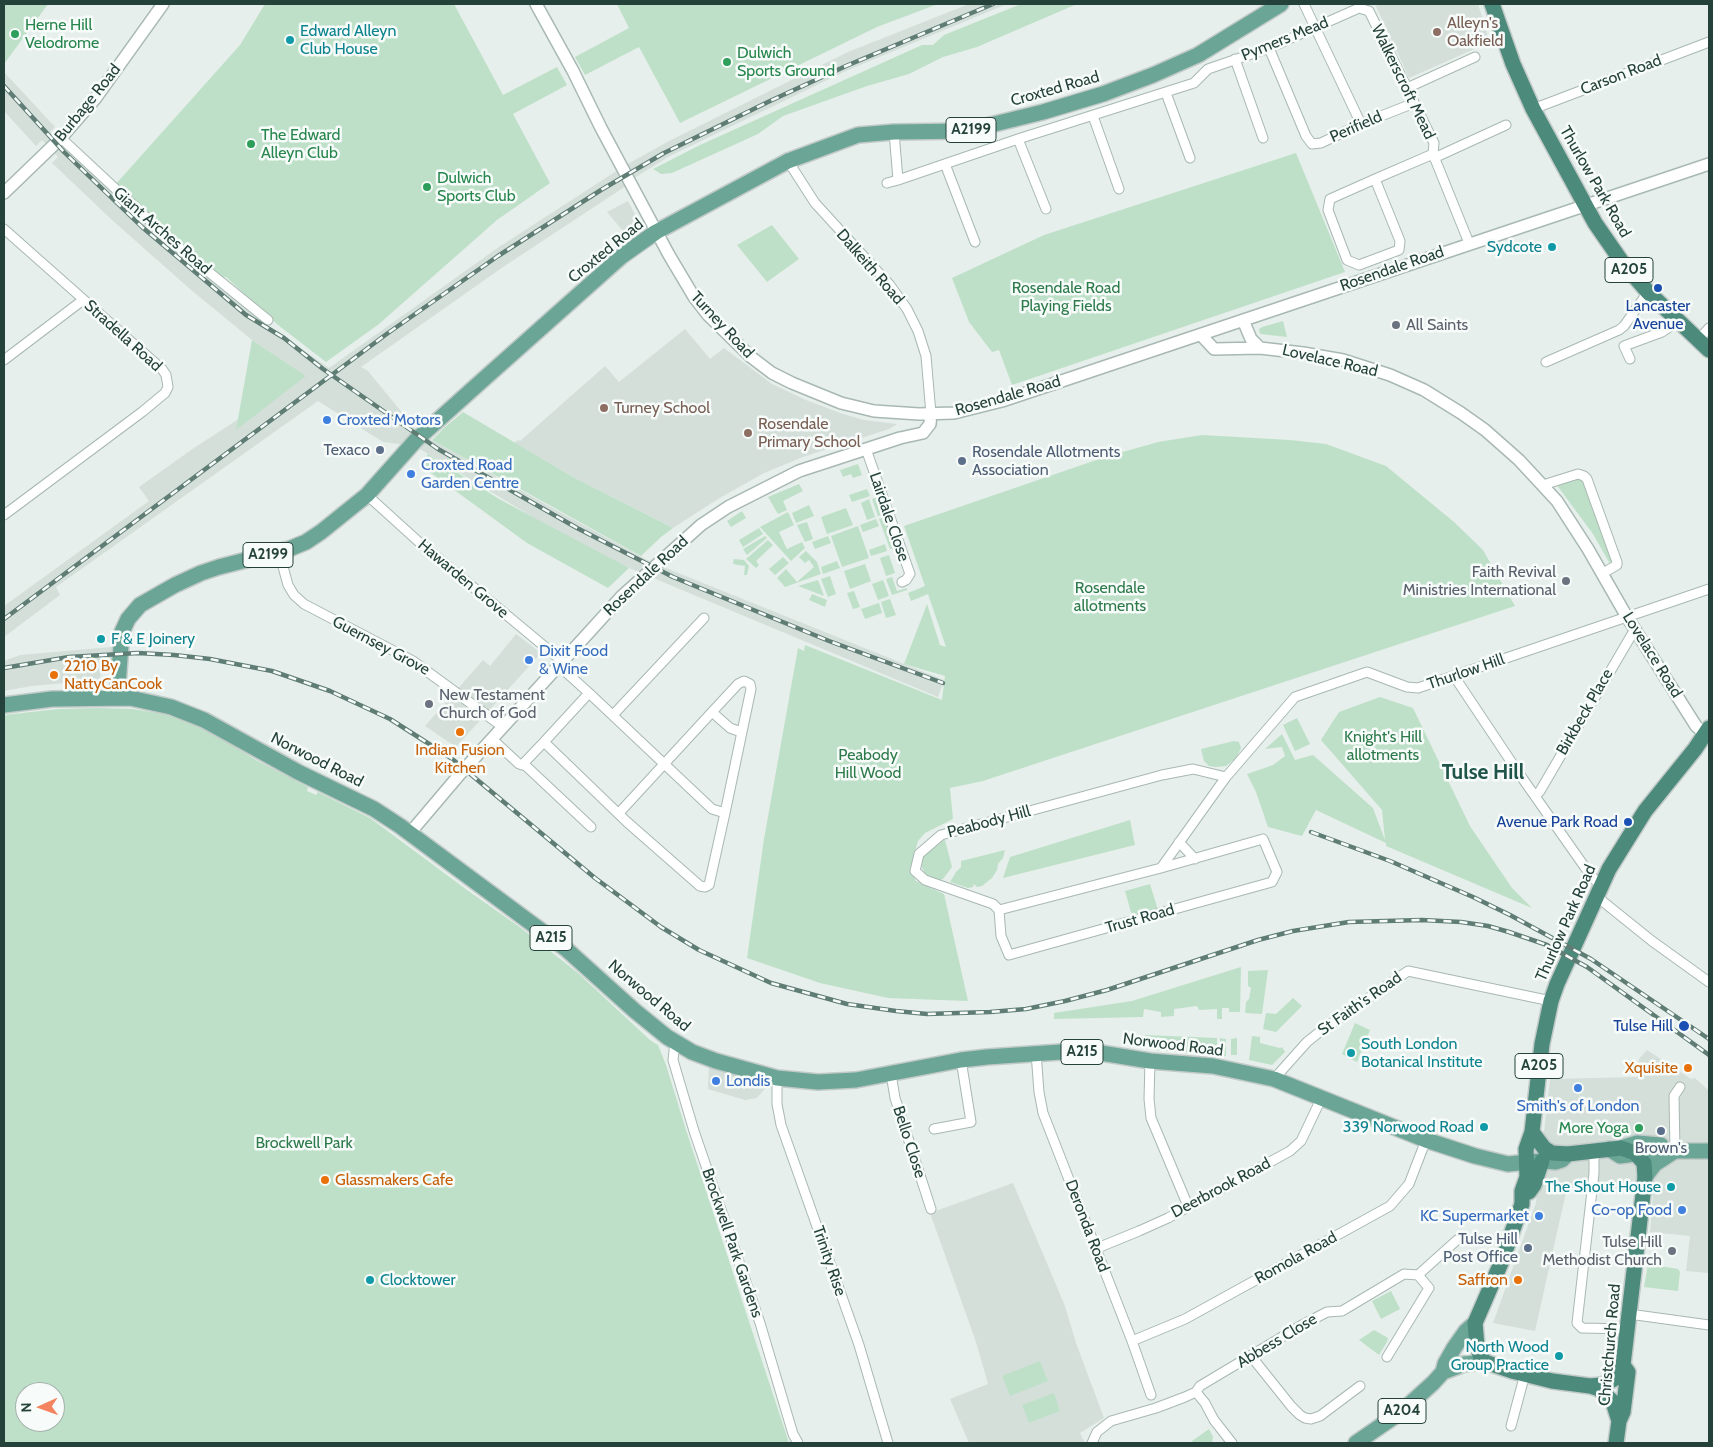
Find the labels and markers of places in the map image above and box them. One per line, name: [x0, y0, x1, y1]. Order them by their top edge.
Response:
place label: Alleyn's Oakfield: [1447, 13, 1503, 51]
place label: Herne Hill Velodrome: [25, 15, 99, 53]
place label: Edward Alleyn Club House: [300, 21, 396, 59]
marker: Alleyn's Oakfield: [1431, 26, 1443, 38]
marker: Herne Hill Velodrome: [9, 28, 21, 40]
marker: Edward Alleyn Club House: [284, 34, 296, 46]
place label: Dulwich Sports Ground: [737, 43, 835, 81]
marker: Dulwich Sports Ground: [721, 56, 733, 68]
place label: The Edward Alleyn Club: [261, 125, 340, 163]
marker: The Edward Alleyn Club: [245, 138, 257, 150]
place label: Dulwich Sports Club: [437, 168, 516, 206]
marker: Dulwich Sports Club: [421, 181, 433, 193]
place label: Sydcote: [1487, 237, 1542, 257]
marker: Sydcote: [1546, 241, 1558, 253]
marker: Lancaster Avenue: [1652, 282, 1664, 294]
place label: Lancaster Avenue: [1626, 296, 1690, 334]
place label: All Saints: [1406, 315, 1468, 335]
marker: All Saints: [1390, 319, 1402, 331]
place label: Turney School: [614, 398, 710, 418]
marker: Turney School: [598, 402, 610, 414]
place label: Croxted Motors: [337, 410, 441, 430]
marker: Croxted Motors: [321, 414, 333, 426]
place label: Rosendale Primary School: [758, 414, 861, 452]
marker: Rosendale Primary School: [742, 427, 754, 439]
place label: Texaco: [323, 440, 370, 460]
place label: Rosendale Allotments Association: [972, 442, 1120, 480]
marker: Texaco: [374, 444, 386, 456]
place label: Croxted Road Garden Centre: [421, 455, 519, 493]
marker: Rosendale Allotments Association: [956, 455, 968, 467]
marker: Croxted Road Garden Centre: [405, 468, 417, 480]
place label: Faith Revival Ministries International: [1403, 562, 1556, 600]
marker: Faith Revival Ministries International: [1560, 575, 1572, 587]
place label: F & E Joinery: [111, 629, 195, 649]
marker: F & E Joinery: [95, 633, 107, 645]
place label: Dixit Food & Wine: [539, 641, 608, 679]
marker: Dixit Food & Wine: [523, 654, 535, 666]
place label: 2210 By NattyCanCook: [64, 656, 162, 694]
marker: 2210 By NattyCanCook: [48, 669, 60, 681]
place label: New Testament Church of God: [439, 685, 545, 723]
marker: New Testament Church of God: [423, 698, 435, 710]
marker: Indian Fusion Kitchen: [454, 726, 466, 738]
place label: Indian Fusion Kitchen: [415, 740, 505, 778]
place label: Avenue Park Road: [1497, 812, 1618, 832]
marker: Avenue Park Road: [1622, 816, 1634, 828]
place label: Tulse Hill: [1613, 1016, 1673, 1036]
marker: Tulse Hill: [1677, 1019, 1691, 1033]
place label: South London Botanical Institute: [1361, 1034, 1483, 1072]
marker: South London Botanical Institute: [1345, 1047, 1357, 1059]
place label: Xquisite: [1625, 1058, 1678, 1078]
marker: Xquisite: [1682, 1062, 1694, 1074]
place label: Londis: [726, 1071, 770, 1091]
marker: Londis: [710, 1075, 722, 1087]
marker: Smith's of London: [1572, 1082, 1584, 1094]
place label: Smith's of London: [1516, 1096, 1640, 1116]
place label: 339 Norwood Road: [1343, 1117, 1474, 1137]
place label: More Yoga: [1559, 1118, 1629, 1138]
marker: 339 Norwood Road: [1478, 1121, 1490, 1133]
marker: More Yoga: [1633, 1122, 1645, 1134]
marker: Brown's: [1655, 1125, 1667, 1137]
place label: Brown's: [1635, 1138, 1687, 1158]
place label: Glassmakers Cafe: [335, 1170, 453, 1190]
marker: Glassmakers Cafe: [319, 1174, 331, 1186]
place label: The Shout House: [1545, 1177, 1661, 1197]
marker: The Shout House: [1665, 1181, 1677, 1193]
place label: Co-op Food: [1591, 1200, 1672, 1220]
marker: Co-op Food: [1676, 1204, 1688, 1216]
place label: KC Supermarket: [1420, 1206, 1529, 1226]
marker: KC Supermarket: [1533, 1210, 1545, 1222]
place label: Tulse Hill Post Office: [1443, 1229, 1518, 1267]
place label: Tulse Hill Methodist Church: [1543, 1232, 1662, 1270]
marker: Tulse Hill Post Office: [1522, 1242, 1534, 1254]
marker: Tulse Hill Methodist Church: [1666, 1245, 1678, 1257]
place label: Clocktower: [380, 1270, 456, 1290]
place label: Saffron: [1458, 1270, 1508, 1290]
marker: Clocktower: [364, 1274, 376, 1286]
marker: Saffron: [1512, 1274, 1524, 1286]
place label: North Wood Group Practice: [1451, 1337, 1549, 1375]
marker: North Wood Group Practice: [1553, 1350, 1565, 1362]

